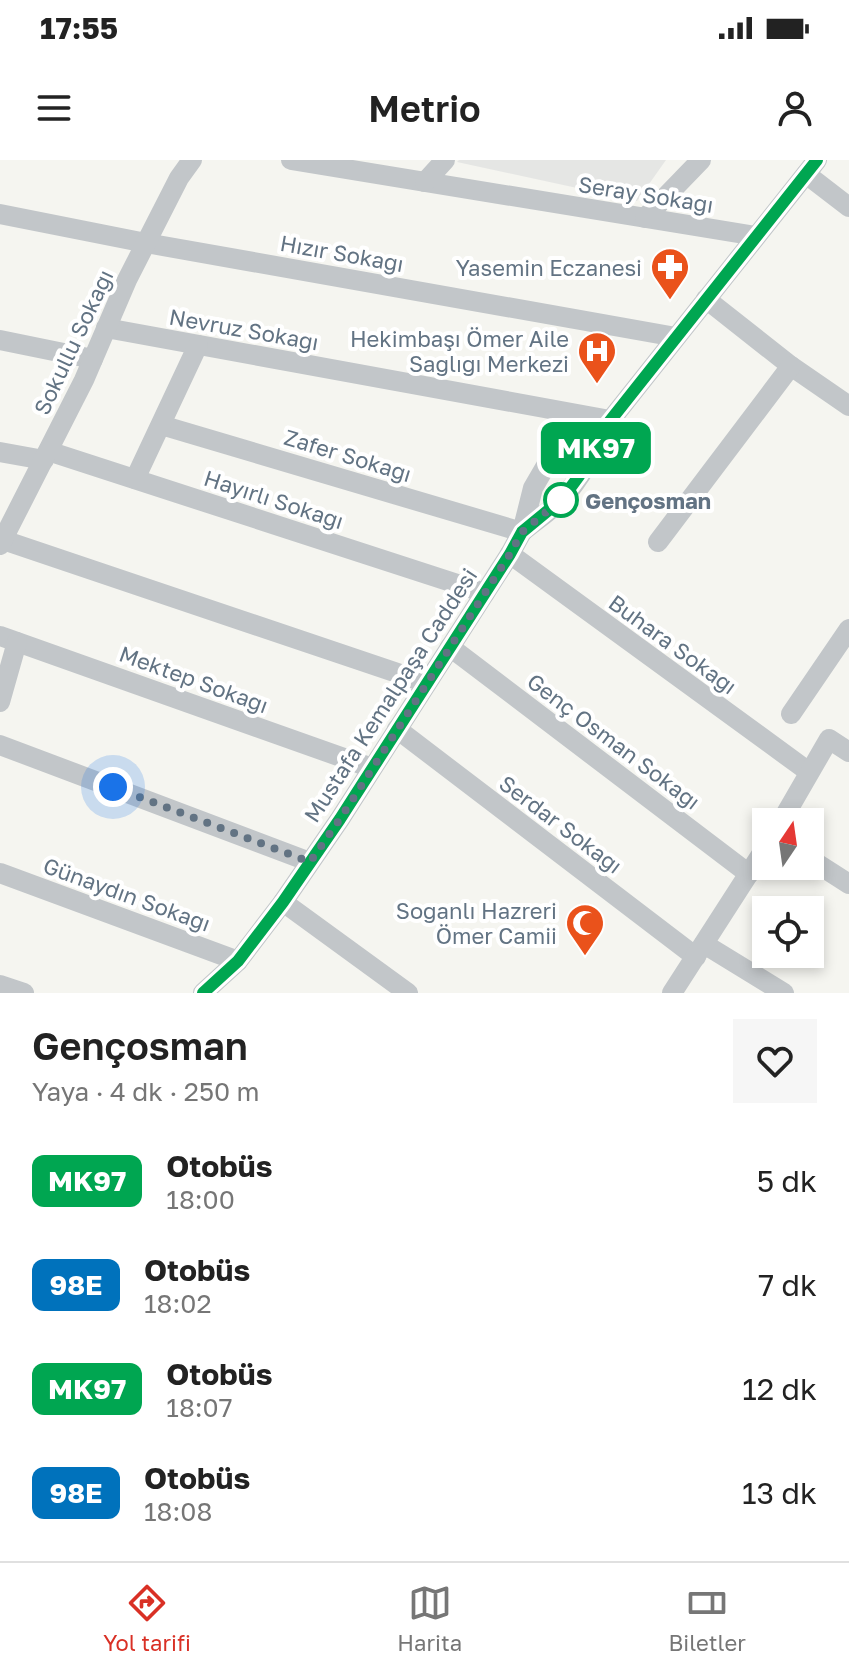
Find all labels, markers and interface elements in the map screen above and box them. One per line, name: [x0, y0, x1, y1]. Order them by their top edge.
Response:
text: 17:55: [40, 10, 118, 46]
icon: menu: [32, 86, 76, 130]
icon: person: [773, 86, 817, 130]
text: Metrio: [368, 87, 481, 130]
street label: Seray Sokağı: [577, 170, 715, 218]
street label: Hızır Sokağı: [278, 229, 406, 277]
pharmacy icon: Yasemin Eczanesi: [649, 246, 691, 301]
place label: Yasemin Eczanesi: [456, 254, 642, 281]
street label: Sokullu Sokağı: [28, 265, 118, 419]
street label: Nevruz Sokağı: [167, 303, 321, 355]
place label: Hekimbaşı Ömer Aile Sağlığı Merkezi: [350, 325, 569, 377]
hospital icon: Hekimbaşı Ömer Aile Sağlığı Merkezi: [576, 330, 618, 385]
line badge: MK97: [540, 422, 652, 474]
street label: Zafer Sokağı: [281, 423, 415, 487]
text: MK97: [557, 431, 635, 464]
street label: Hayırlı Sokağı: [201, 464, 347, 534]
marker: Gençosman: [544, 483, 578, 517]
place label: Gençosman: [585, 487, 711, 514]
street label: Mustafa Kemalpaşa Caddesi: [298, 563, 482, 827]
street label: Buhara Sokağı: [604, 589, 742, 699]
street label: Mektep Sokağı: [116, 640, 272, 718]
street label: Genç Osman Sokağı: [522, 667, 706, 815]
your location: [93, 767, 133, 807]
street label: Serdar Sokağı: [494, 769, 628, 879]
north arrow: [752, 808, 824, 880]
map controls: [752, 808, 824, 968]
street label: Günaydın Sokağı: [40, 851, 214, 937]
button: locate: [752, 896, 824, 968]
place label: Soğanlı Hazreri Ömer Camii: [396, 897, 557, 949]
mosque icon: Soğanlı Hazreri Ömer Camii: [564, 902, 606, 957]
button: heart: [733, 1019, 817, 1103]
text: Gençosman: [32, 1023, 248, 1068]
text: Yaya · 4 dk · 250 m: [32, 1076, 260, 1107]
text: Otobüs: [166, 1148, 272, 1184]
text: 5 dk: [757, 1163, 817, 1199]
text: MK97: [48, 1164, 126, 1197]
text: 18:00: [166, 1184, 235, 1215]
text: Otobüs: [144, 1252, 250, 1288]
text: 7 dk: [758, 1267, 817, 1303]
text: 98E: [49, 1268, 103, 1301]
text: 18:02: [144, 1288, 211, 1319]
text: Otobüs: [166, 1356, 272, 1392]
text: 12 dk: [742, 1371, 817, 1407]
text: MK97: [48, 1372, 126, 1405]
text: 18:07: [166, 1392, 232, 1423]
text: Otobüs: [144, 1460, 250, 1496]
text: 13 dk: [742, 1475, 817, 1511]
text: 98E: [49, 1476, 103, 1509]
text: 18:08: [144, 1496, 212, 1527]
tab: Yol tarifi: [103, 1581, 191, 1656]
tab: Harita: [397, 1581, 462, 1656]
tab: Biletler: [669, 1581, 746, 1656]

